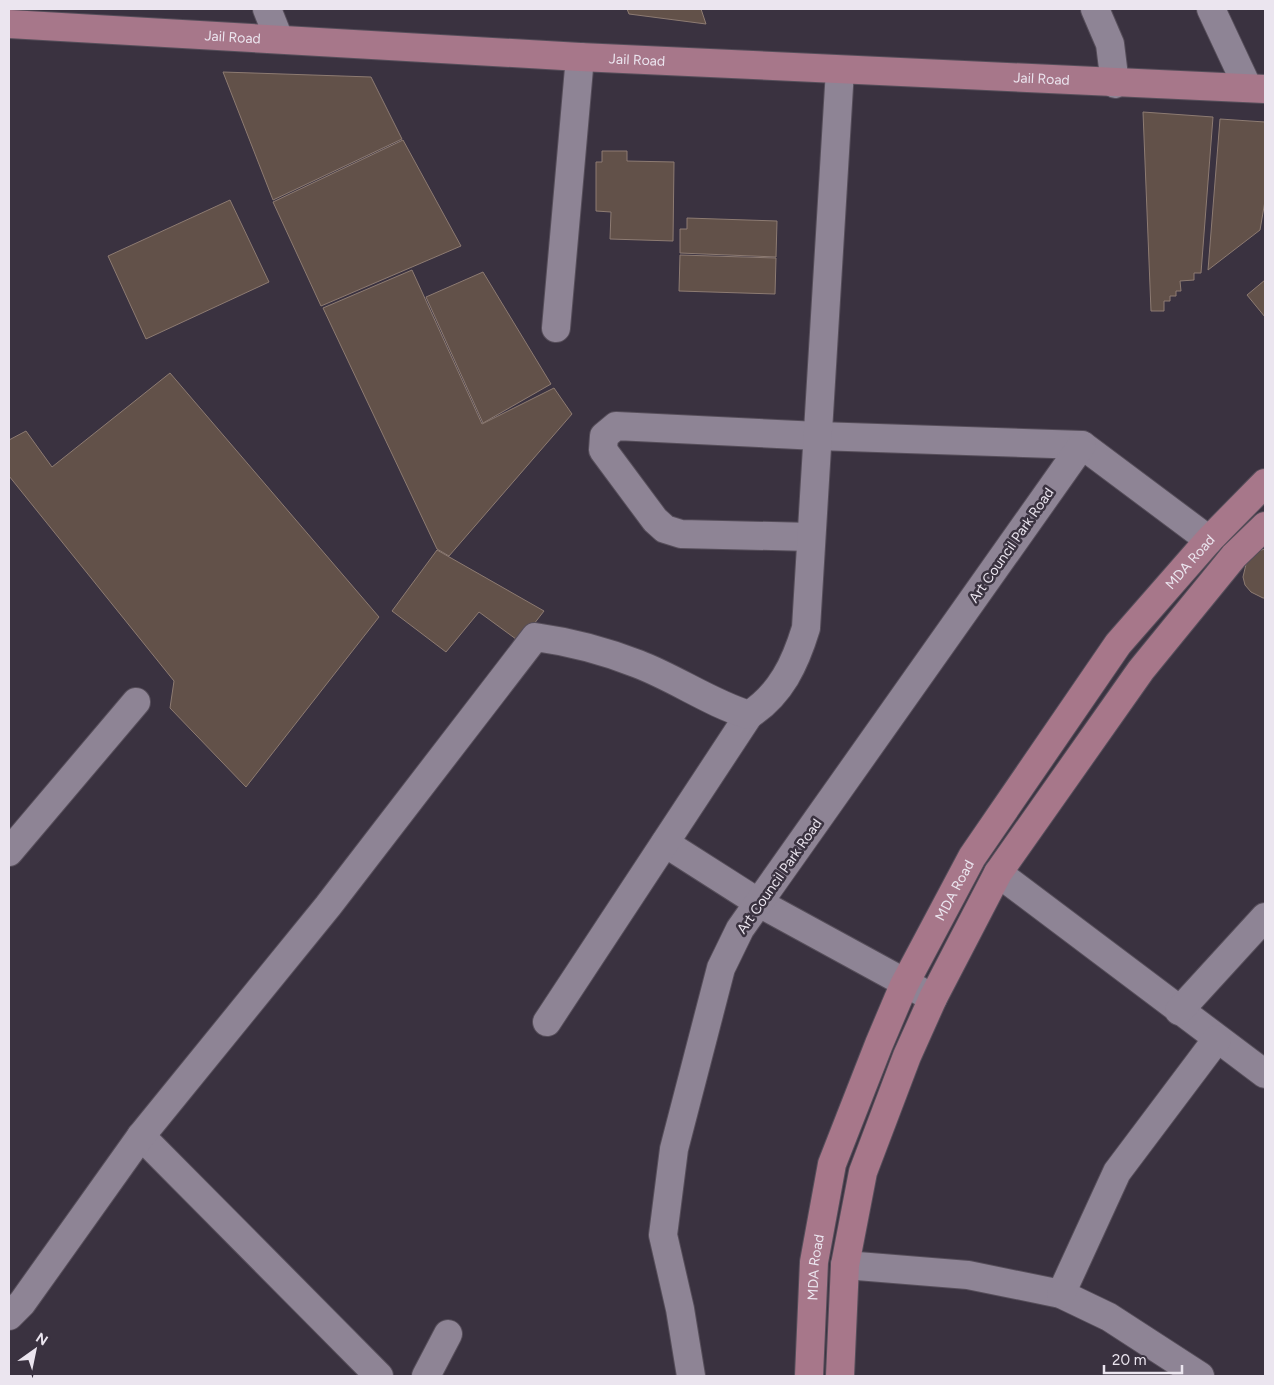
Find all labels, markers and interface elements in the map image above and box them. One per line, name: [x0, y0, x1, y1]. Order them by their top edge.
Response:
street label: Jail Road: [204, 27, 261, 48]
street label: Jail Road: [608, 50, 666, 70]
street label: Jail Road: [1013, 69, 1070, 89]
street label: Art Council Park Road: [965, 485, 1058, 606]
street label: MDA Road: [1162, 531, 1218, 593]
street label: Art Council Park Road: [733, 816, 826, 937]
street label: MDA Road: [932, 857, 978, 924]
street label: MDA Road: [804, 1233, 828, 1301]
north arrow: [10, 1325, 60, 1375]
text: N: [33, 1329, 51, 1350]
scale bar: [1104, 1342, 1182, 1374]
text: 20 m: [1112, 1351, 1146, 1369]

